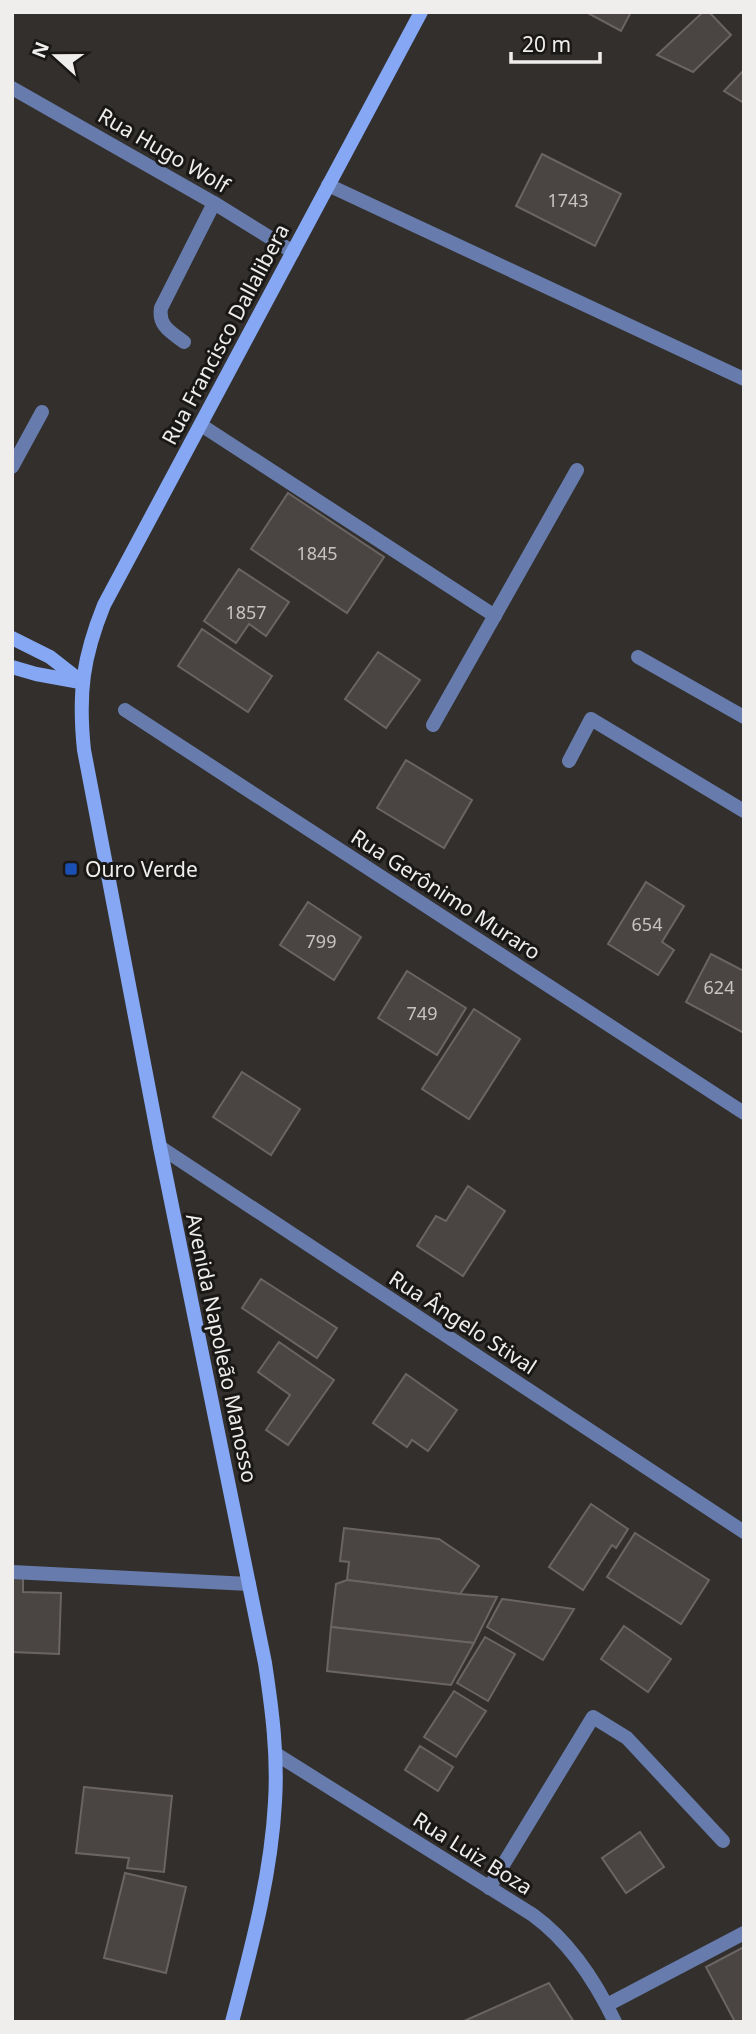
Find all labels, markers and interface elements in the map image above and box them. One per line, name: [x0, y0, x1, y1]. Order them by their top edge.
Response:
north arrow: [21, 21, 91, 91]
scale bar: [511, 21, 600, 65]
text: 20 m: [522, 30, 571, 58]
text: N: [25, 38, 55, 62]
street label: Rua Hugo Wolf: [93, 101, 236, 200]
house number: 1743: [547, 188, 589, 212]
street label: Rua Francisco Dallalibera: [155, 219, 295, 449]
house number: 1845: [296, 541, 338, 565]
house number: 1857: [225, 600, 267, 624]
street label: Rua Gerônimo Muraro: [346, 822, 546, 966]
place label: Ouro Verde: [85, 855, 198, 883]
marker: Ouro Verde: [63, 861, 79, 877]
house number: 654: [632, 912, 662, 936]
house number: 799: [306, 929, 336, 953]
house number: 624: [704, 975, 734, 999]
house number: 749: [407, 1001, 437, 1025]
street label: Avenida Napoleão Manosso: [180, 1211, 264, 1485]
street label: Rua Ângelo Stival: [384, 1264, 542, 1380]
street label: Rua Luiz Boza: [408, 1805, 538, 1901]

